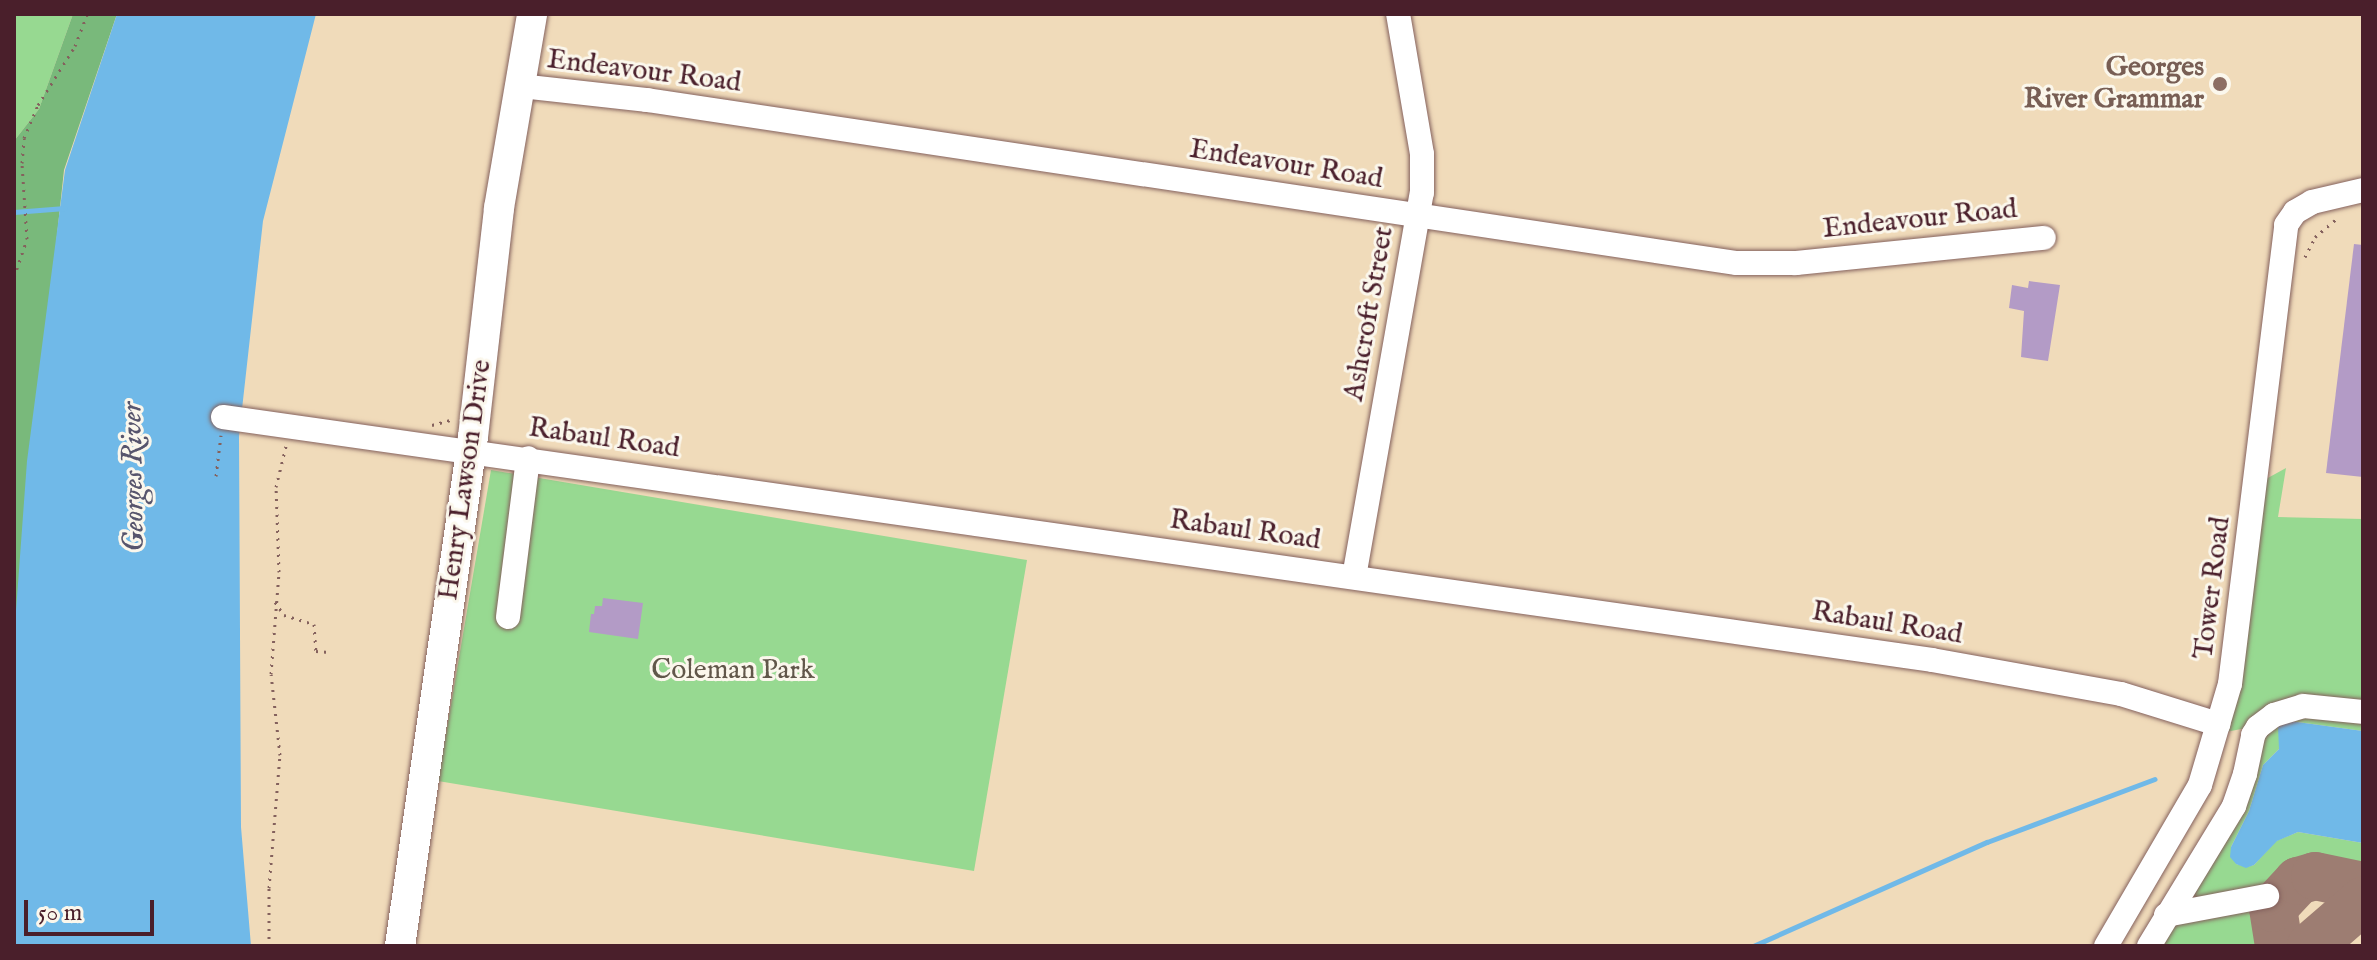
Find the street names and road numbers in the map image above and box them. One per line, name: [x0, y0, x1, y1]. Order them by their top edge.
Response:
street label: Endeavour Road: [545, 43, 743, 101]
street label: Endeavour Road: [1187, 133, 1385, 197]
street label: Endeavour Road: [1821, 193, 2019, 247]
street label: Ashcroft Street: [1338, 224, 1402, 404]
street label: Henry Lawson Drive: [432, 357, 500, 603]
street label: Rabaul Road: [526, 412, 682, 466]
street label: Rabaul Road: [1167, 504, 1323, 558]
street label: Tower Road: [2188, 515, 2238, 661]
street label: Rabaul Road: [1809, 596, 1965, 652]

